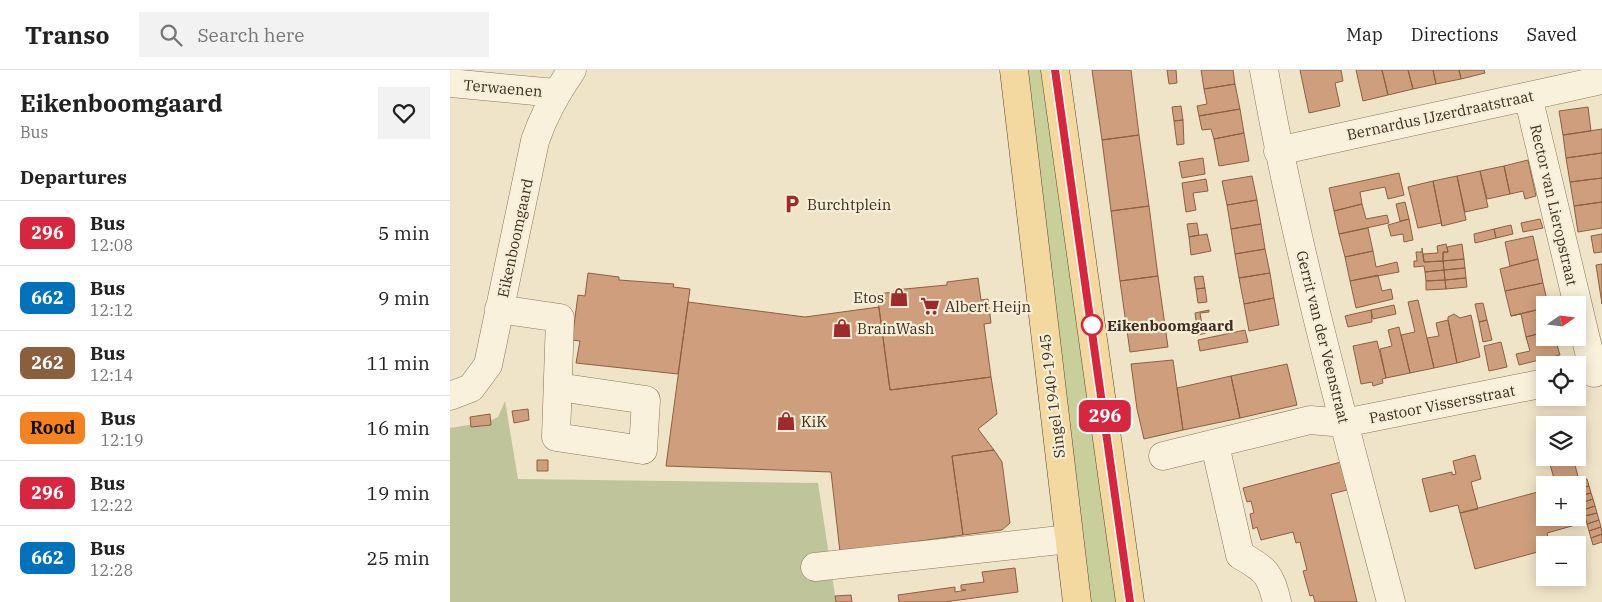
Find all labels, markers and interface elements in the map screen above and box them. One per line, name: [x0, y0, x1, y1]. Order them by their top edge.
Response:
search box: [139, 12, 489, 57]
text: Transo: [25, 19, 109, 51]
icon: search: [157, 21, 185, 49]
text: Search here: [197, 23, 304, 47]
text: Map: [1346, 23, 1383, 46]
text: Directions: [1411, 23, 1499, 46]
text: Saved: [1527, 23, 1577, 46]
street label: Terwaenen: [463, 75, 544, 101]
street label: Bernardus IJzerdraatstraat: [1345, 86, 1535, 144]
text: Eikenboomgaard: [20, 87, 223, 119]
button: heart: [378, 87, 430, 139]
text: Bus: [20, 122, 48, 142]
street label: Rector van Lieropstraat: [1526, 122, 1582, 288]
text: Departures: [20, 165, 127, 189]
street label: Eikenboomgaard: [493, 177, 537, 299]
parking icon: Burchtplein: [781, 193, 803, 215]
place label: Burchtplein: [807, 195, 892, 214]
text: Bus: [90, 211, 125, 235]
text: 296: [31, 221, 64, 244]
text: 5 min: [378, 221, 430, 245]
text: 12:08: [90, 235, 133, 255]
street label: Gerrit van der Veenstraat: [1292, 249, 1354, 425]
text: Bus: [90, 276, 125, 300]
text: 662: [31, 286, 64, 309]
text: 9 min: [378, 286, 430, 310]
shop icon: Etos: [888, 286, 910, 308]
place label: Etos: [853, 288, 884, 307]
supermarket icon: Albert Heijn: [919, 295, 941, 317]
north arrow: [1536, 296, 1586, 346]
map controls: [1536, 296, 1586, 586]
place label: Albert Heijn: [945, 297, 1031, 316]
text: 12:12: [90, 300, 133, 320]
marker: Eikenboomgaard: [1081, 314, 1103, 336]
place label: Eikenboomgaard: [1107, 316, 1234, 335]
shop icon: BrainWash: [831, 317, 853, 339]
place label: BrainWash: [857, 319, 934, 338]
street label: Singel 1940-1945: [1035, 333, 1069, 459]
text: Bus: [90, 341, 125, 365]
text: 262: [31, 351, 64, 374]
text: 11 min: [367, 351, 430, 375]
button: locate: [1536, 356, 1586, 406]
text: 12:14: [90, 365, 133, 385]
street label: Pastoor Vissersstraat: [1367, 380, 1517, 428]
line badge: 296: [1076, 400, 1134, 432]
text: 296: [1089, 404, 1121, 427]
text: Bus: [100, 406, 136, 430]
shop icon: KiK: [775, 410, 797, 432]
place label: KiK: [801, 412, 827, 431]
text: Rood: [30, 416, 75, 439]
text: 16 min: [367, 416, 430, 440]
button: layers: [1536, 416, 1586, 466]
text: 12:19: [100, 430, 143, 450]
text: Bus: [90, 471, 125, 495]
button: +: [1536, 476, 1586, 526]
text: 296: [31, 481, 64, 504]
text: 19 min: [367, 481, 430, 505]
text: 12:22: [90, 495, 133, 515]
text: Bus: [90, 536, 125, 560]
button: −: [1536, 536, 1586, 586]
text: 662: [31, 546, 64, 569]
text: 25 min: [367, 546, 430, 570]
text: 12:28: [90, 560, 133, 580]

